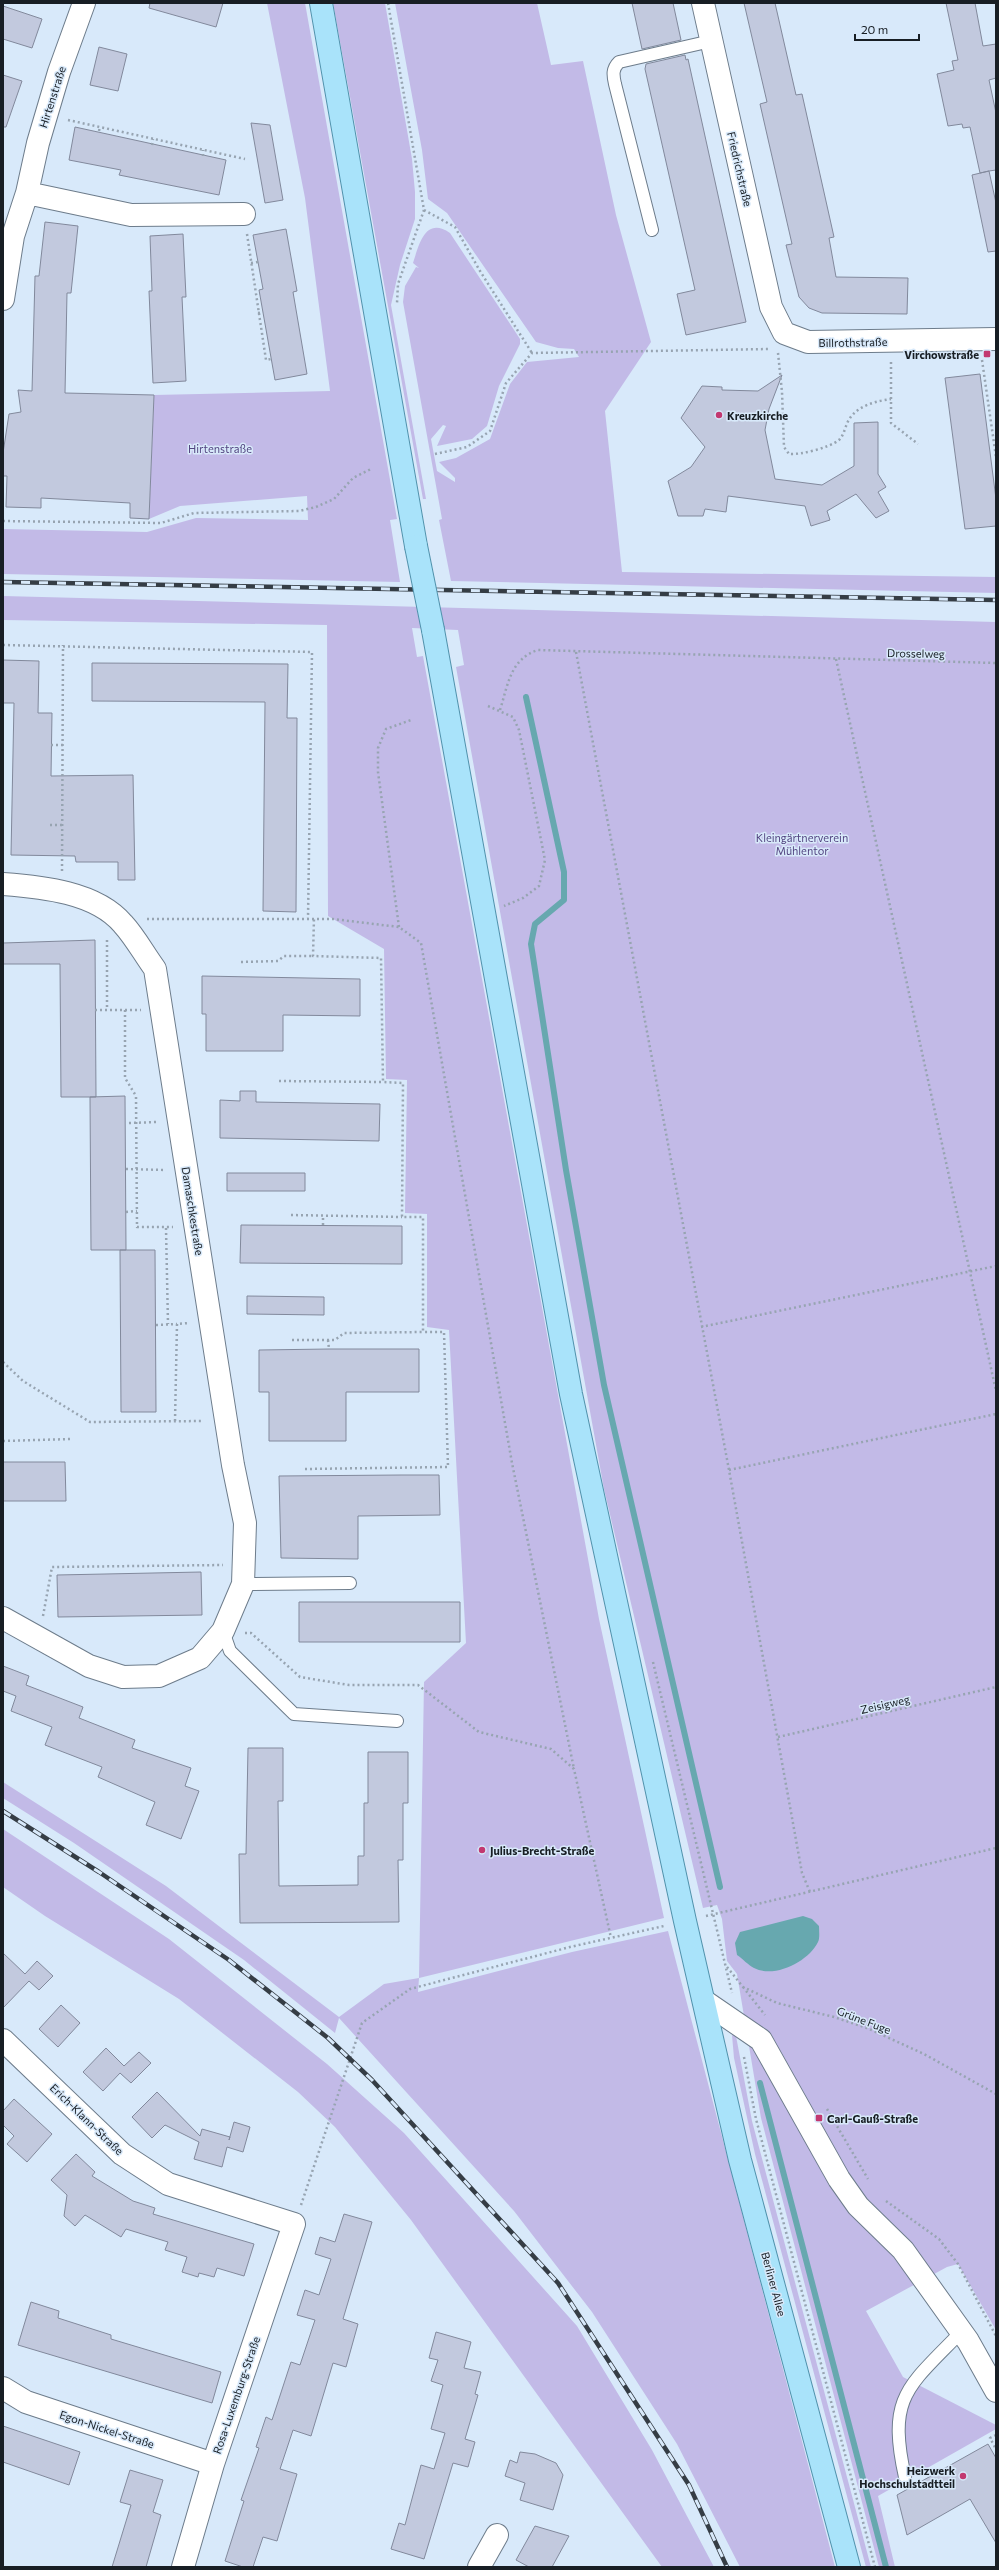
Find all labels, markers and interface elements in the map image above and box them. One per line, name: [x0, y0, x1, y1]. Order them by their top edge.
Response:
scale bar: [855, 16, 919, 42]
text: 20 m: [861, 22, 888, 36]
street label: Hirtenstraße: [36, 64, 68, 129]
street label: Friedrichstraße: [725, 130, 755, 208]
street label: Billrothstraße: [818, 335, 888, 349]
place label: Virchowstraße: [904, 348, 979, 361]
marker: Virchowstraße: [982, 349, 992, 359]
place label: Kreuzkirche: [727, 409, 788, 422]
marker: Kreuzkirche: [714, 410, 724, 420]
park label: Hirtenstraße: [188, 442, 252, 455]
street label: Drosselweg: [887, 646, 945, 660]
park label: Kleingärtnerverein Mühlentor: [756, 831, 848, 857]
street label: Damaschkestraße: [180, 1166, 206, 1256]
street label: Zeisigweg: [859, 1692, 911, 1716]
place label: Julius-Brecht-Straße: [490, 1844, 595, 1858]
marker: Julius-Brecht-Straße: [477, 1845, 487, 1855]
street label: Grüne Fuge: [835, 2004, 893, 2036]
street label: Erich-Klann-Straße: [48, 2081, 126, 2157]
place label: Carl-Gauß-Straße: [827, 2112, 918, 2125]
marker: Carl-Gauß-Straße: [814, 2113, 824, 2123]
street label: Berliner Allee: [759, 2250, 789, 2318]
street label: Rosa-Luxemburg-Straße: [210, 2335, 262, 2455]
street label: Egon-Nickel-Straße: [58, 2408, 156, 2451]
place label: Heizwerk Hochschulstadtteil: [859, 2464, 956, 2490]
marker: Heizwerk Hochschulstadtteil: [958, 2471, 968, 2481]

